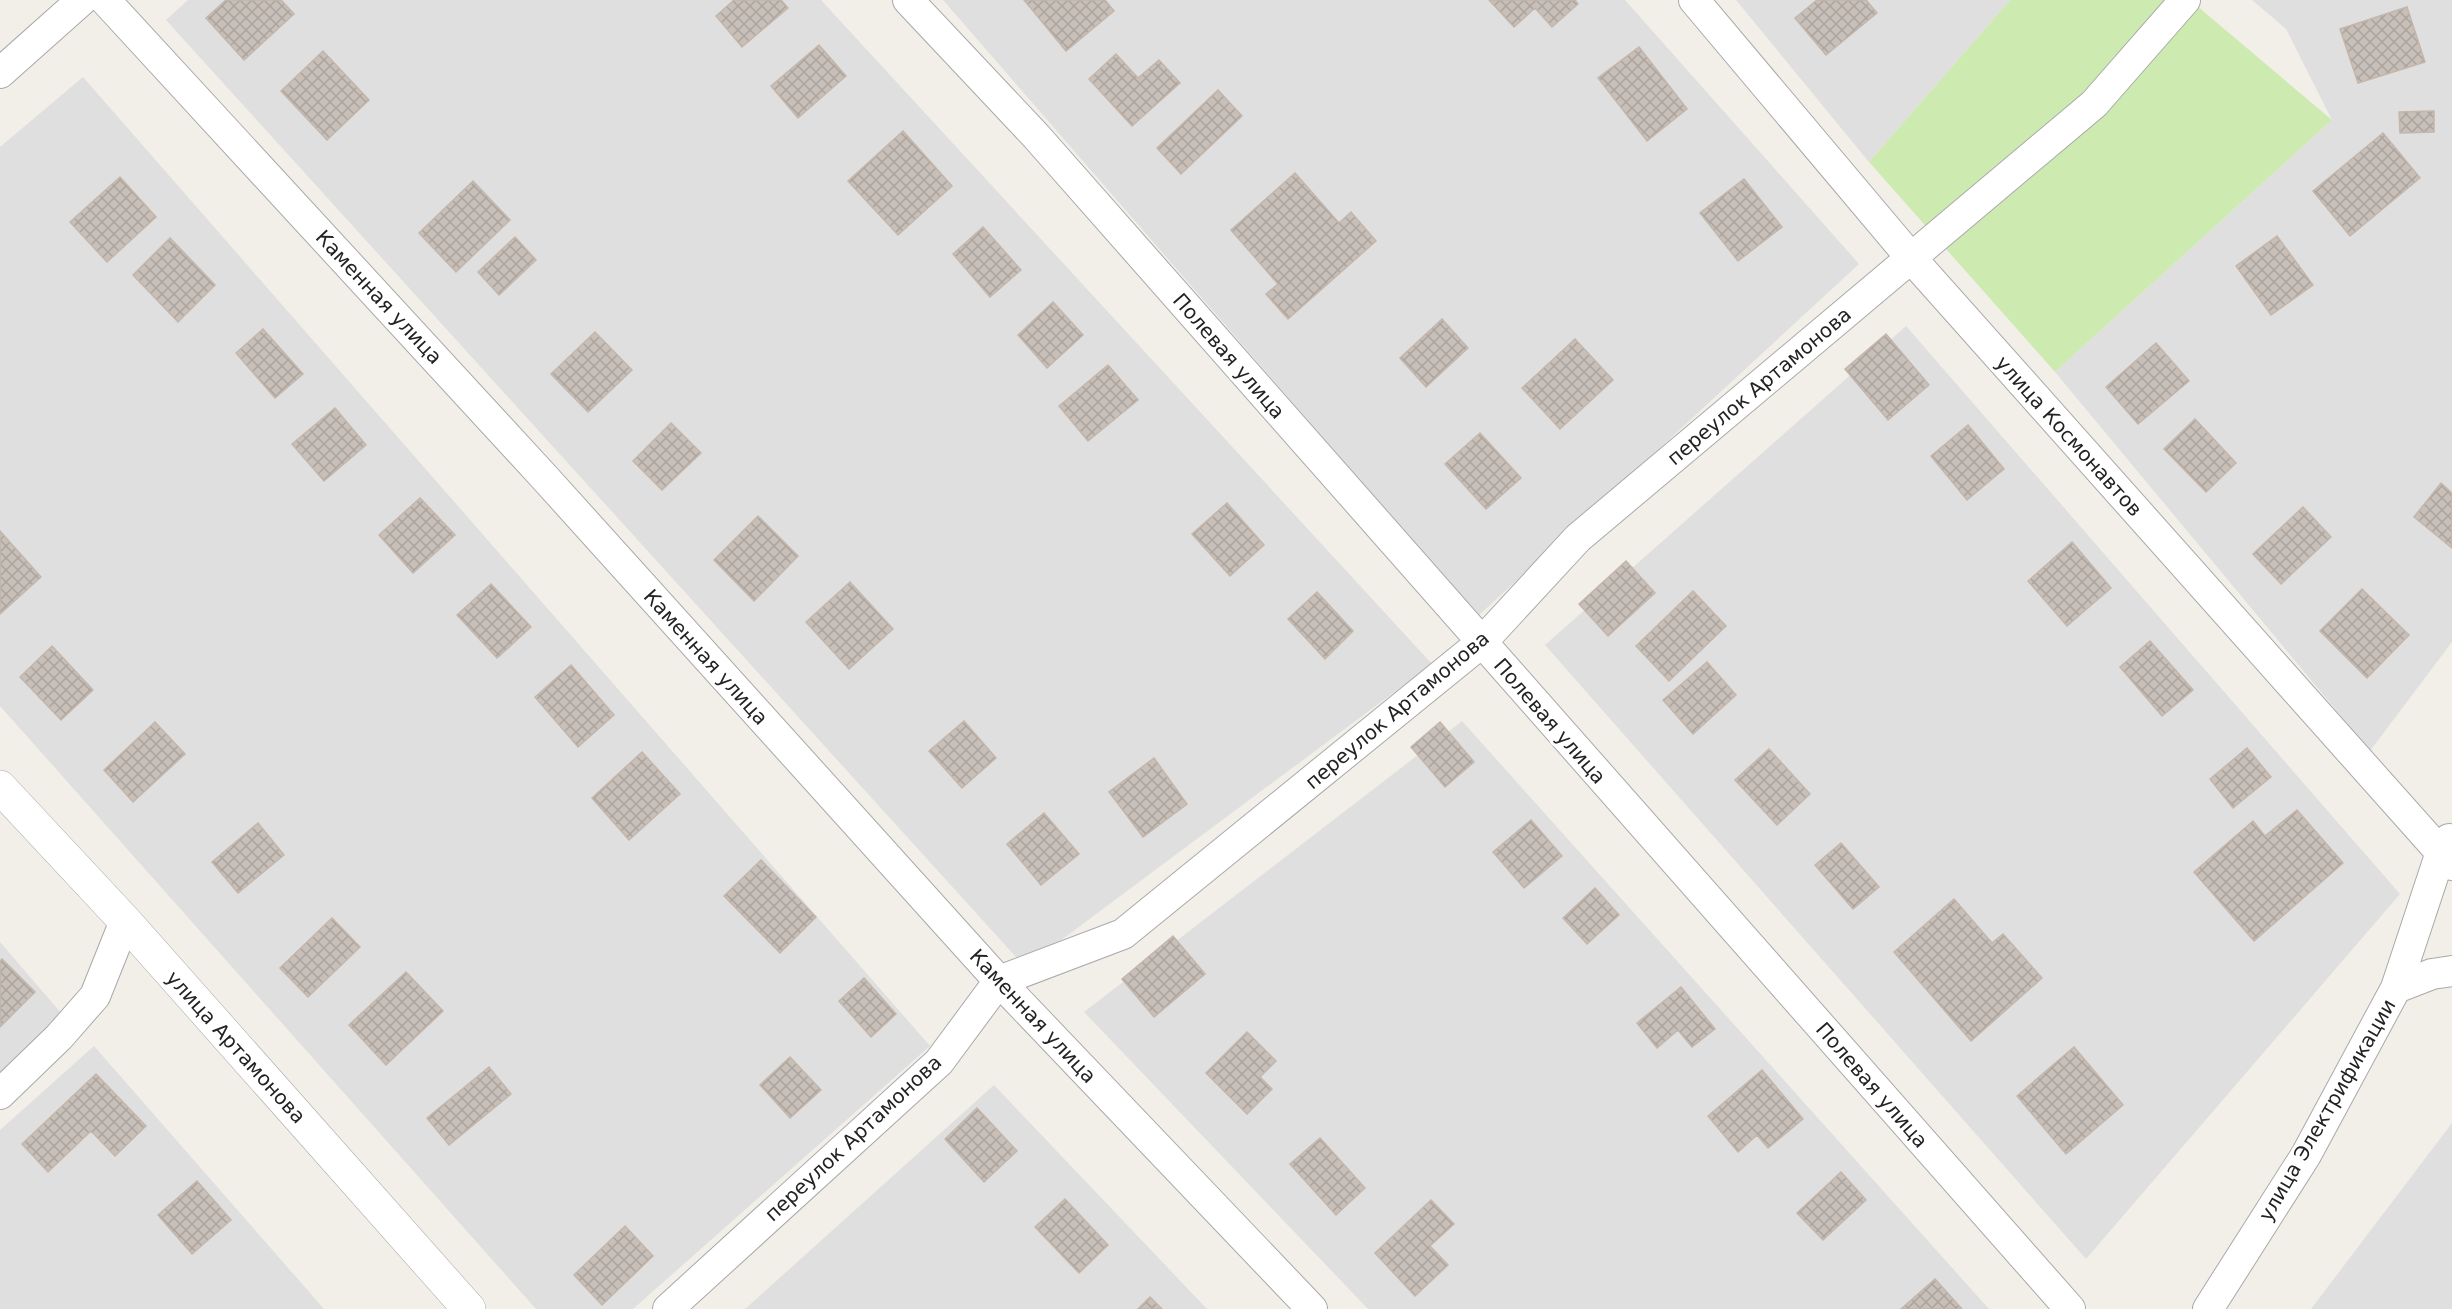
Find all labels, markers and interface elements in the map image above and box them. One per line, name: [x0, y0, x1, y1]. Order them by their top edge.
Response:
street label: Каменная улица: [311, 225, 447, 369]
street label: Полевая улица: [1168, 288, 1290, 424]
street label: переулок Артамонова: [1662, 302, 1856, 470]
street label: улица Космонавтов: [1991, 351, 2147, 521]
street label: Каменная улица: [639, 584, 773, 730]
street label: переулок Артамонова: [1300, 626, 1494, 794]
street label: Полевая улица: [1489, 653, 1611, 789]
street label: Каменная улица: [965, 944, 1101, 1088]
street label: улица Артамонова: [161, 966, 311, 1128]
street label: улица Электрификации: [2254, 995, 2400, 1225]
street label: Полевая улица: [1811, 1017, 1933, 1153]
street label: переулок Артамонова: [760, 1050, 946, 1226]

